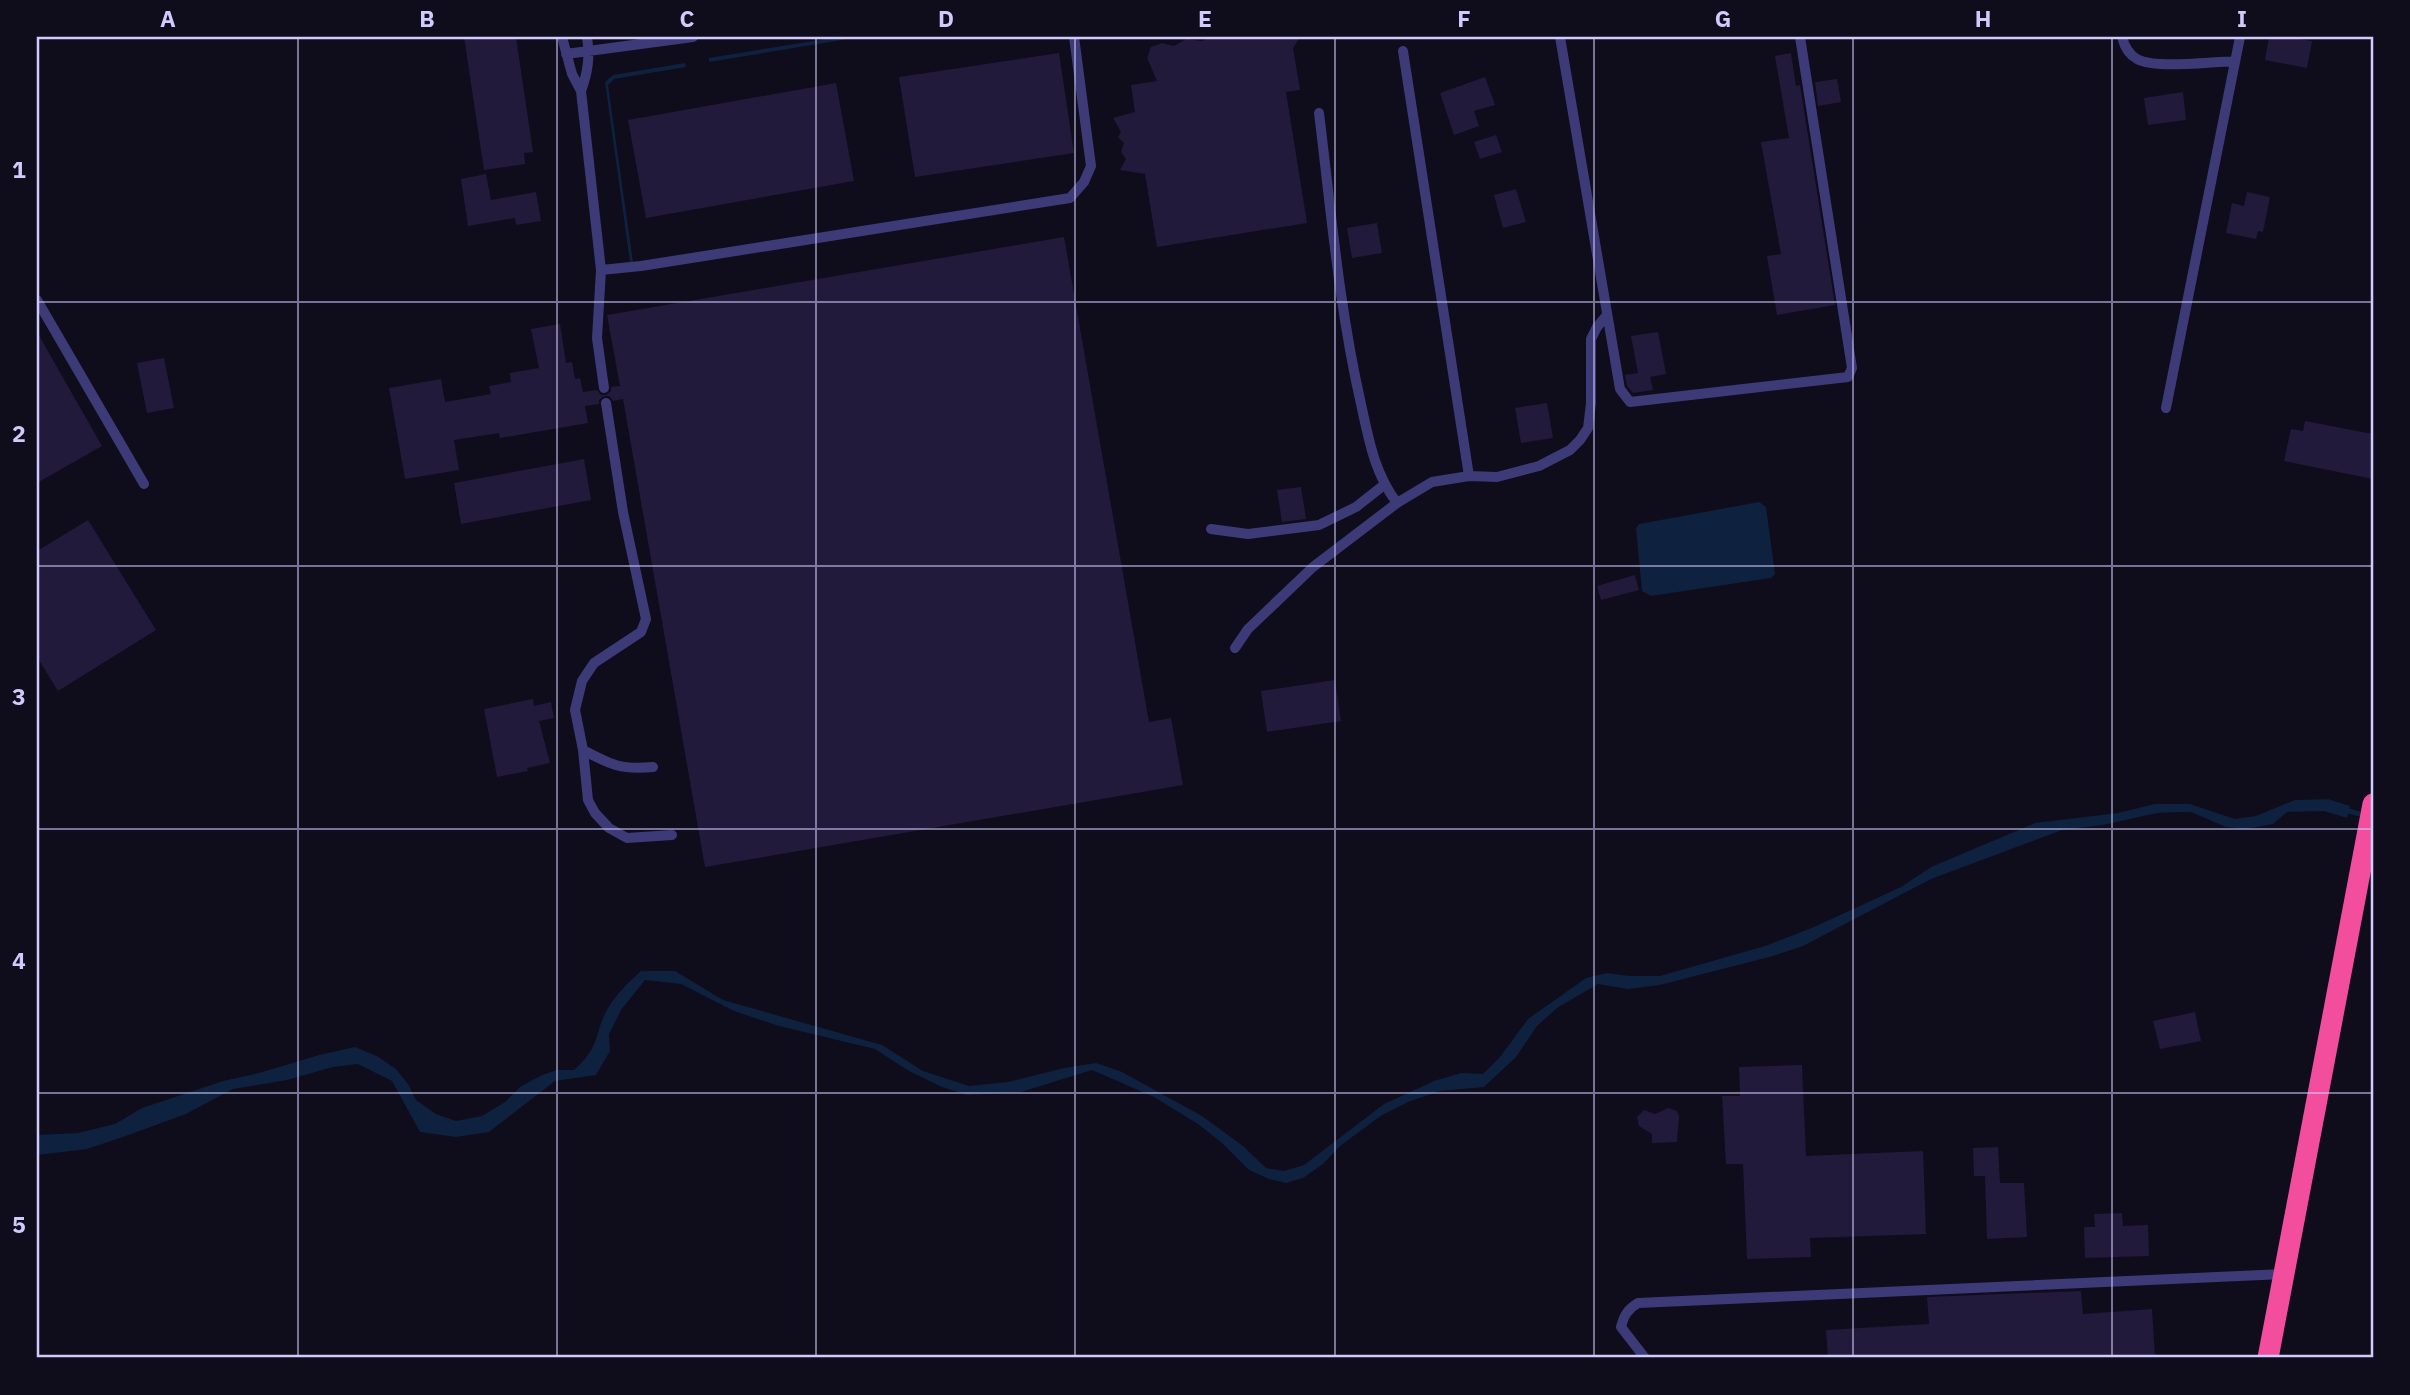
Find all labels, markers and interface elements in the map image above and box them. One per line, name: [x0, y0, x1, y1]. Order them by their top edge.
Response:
text: A: [160, 3, 176, 33]
text: B: [419, 3, 435, 33]
text: C: [680, 3, 695, 33]
text: D: [938, 3, 954, 33]
text: E: [1198, 3, 1212, 33]
text: F: [1457, 3, 1471, 33]
text: G: [1715, 3, 1731, 33]
text: H: [1975, 3, 1991, 33]
text: I: [2237, 3, 2247, 33]
text: 1: [12, 154, 26, 184]
text: 2: [12, 418, 26, 448]
text: 3: [12, 681, 26, 711]
text: 4: [12, 945, 26, 975]
text: 5: [12, 1209, 26, 1239]

